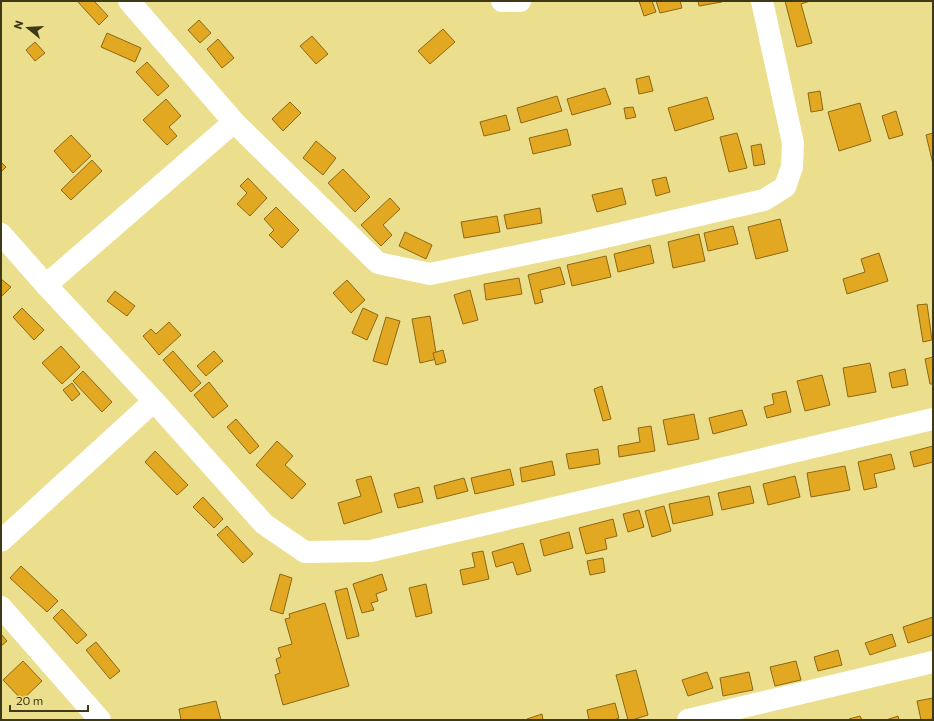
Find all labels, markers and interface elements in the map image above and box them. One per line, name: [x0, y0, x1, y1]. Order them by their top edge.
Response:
north arrow: [8, 8, 48, 48]
text: N: [11, 19, 25, 31]
scale bar: [10, 687, 88, 713]
text: 20 m: [16, 693, 43, 707]

